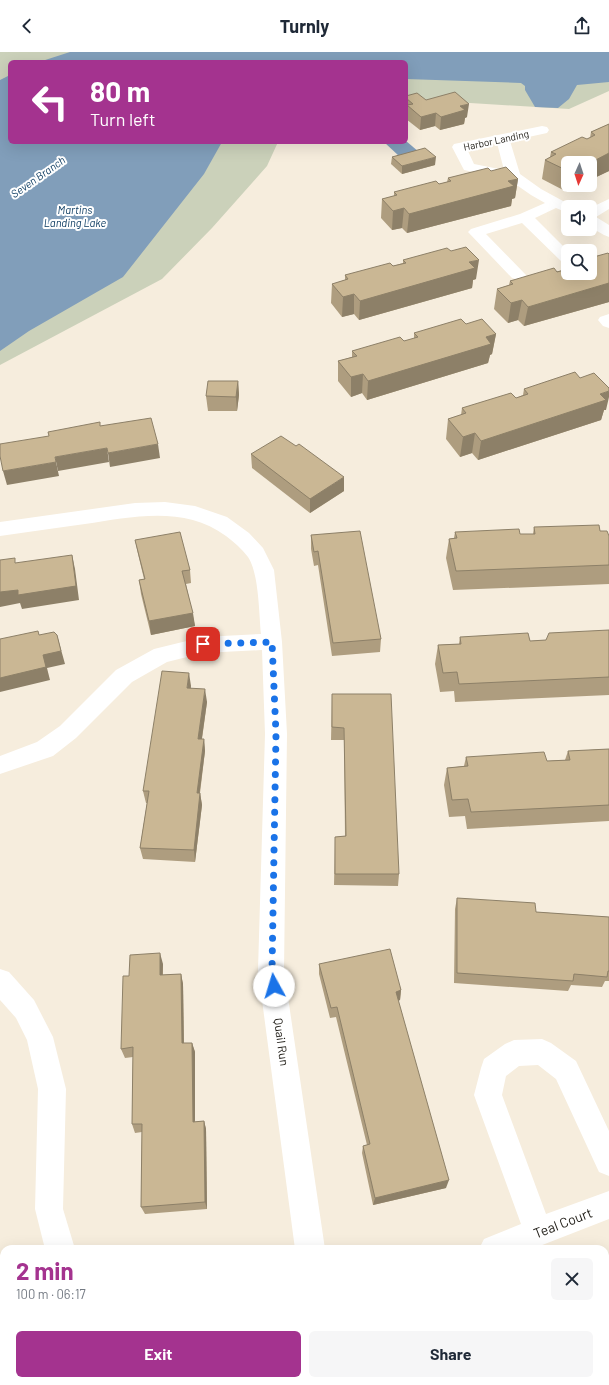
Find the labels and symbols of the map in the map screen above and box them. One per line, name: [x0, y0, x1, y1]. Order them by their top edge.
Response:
street label: Harbor Landing: [462, 127, 530, 153]
water label: Seven Branch: [8, 153, 68, 200]
north arrow: [561, 156, 597, 192]
water label: Martins Landing Lake: [44, 203, 107, 229]
pin: [186, 627, 220, 661]
position arrow: [253, 965, 295, 1007]
street label: Quail Run: [272, 1017, 292, 1067]
street label: Teal Court: [531, 1204, 595, 1241]

